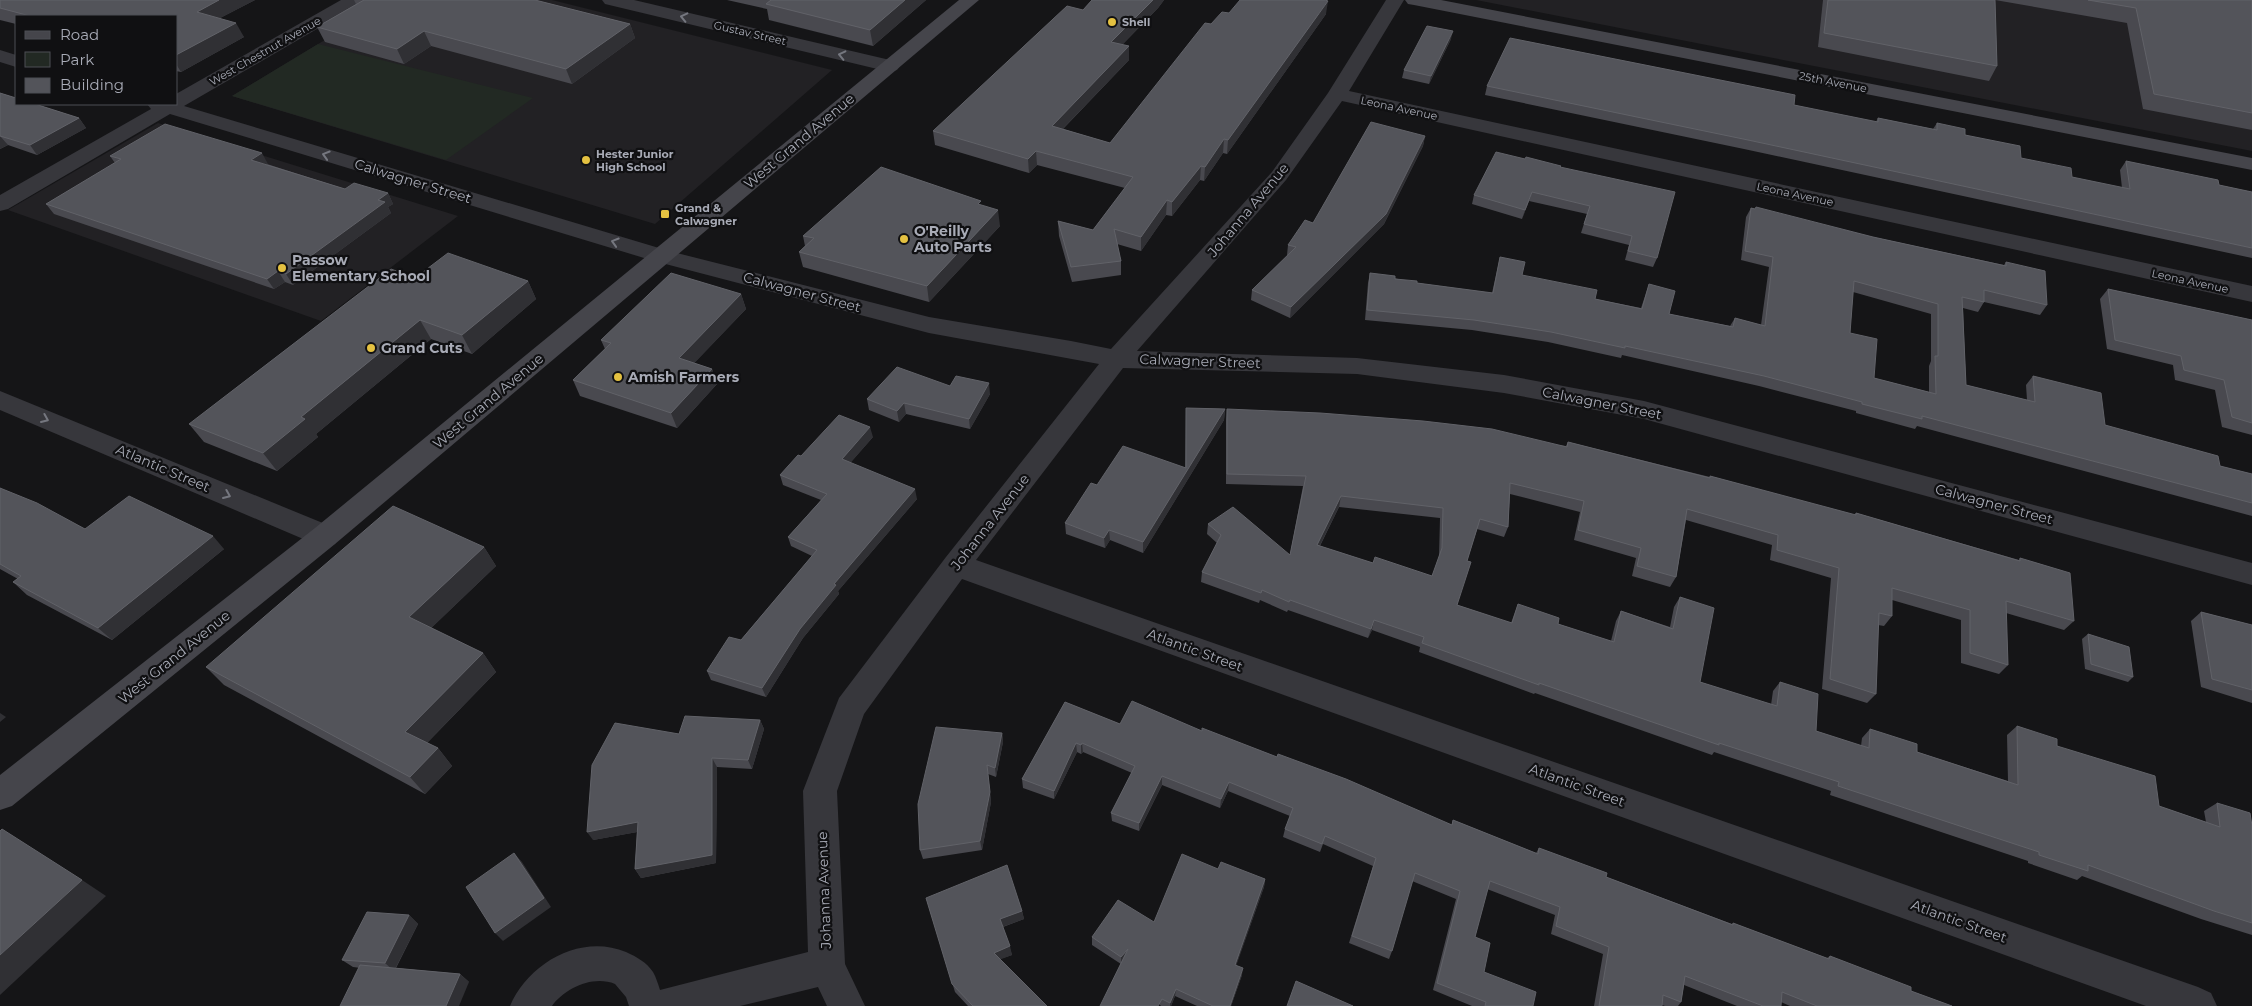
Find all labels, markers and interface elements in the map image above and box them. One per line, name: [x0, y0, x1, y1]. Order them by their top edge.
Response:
one-way arrow: [680, 12, 689, 23]
street label: West Chestnut Avenue: [207, 13, 324, 89]
legend: [15, 15, 178, 105]
place label: Shell: [1122, 15, 1150, 29]
marker: Shell: [1106, 16, 1118, 28]
street label: Gustav Street: [712, 18, 788, 48]
text: Road: [60, 25, 99, 44]
text: Park: [60, 50, 94, 69]
one-way arrow: [838, 50, 847, 61]
street label: 25th Avenue: [1798, 69, 1868, 95]
text: Building: [60, 75, 124, 94]
street label: West Grand Avenue: [740, 89, 858, 193]
street label: Leona Avenue: [1359, 93, 1439, 123]
place label: Hester Junior High School: [596, 147, 674, 174]
one-way arrow: [322, 150, 330, 160]
marker: Hester Junior High School: [580, 154, 592, 166]
street label: Calwagner Street: [352, 155, 474, 207]
street label: Johanna Avenue: [1203, 159, 1293, 261]
street label: Leona Avenue: [1755, 179, 1835, 209]
place label: Grand & Calwagner: [675, 201, 737, 228]
marker: Grand & Calwagner: [659, 208, 671, 220]
place label: O'Reilly Auto Parts: [913, 222, 992, 256]
marker: O'Reilly Auto Parts: [898, 233, 910, 245]
one-way arrow: [612, 238, 620, 248]
place label: Passow Elementary School: [292, 251, 430, 285]
marker: Passow Elementary School: [276, 262, 288, 274]
street label: Leona Avenue: [2150, 266, 2230, 296]
street label: Calwagner Street: [741, 268, 863, 316]
place label: Grand Cuts: [381, 339, 463, 357]
marker: Grand Cuts: [365, 342, 377, 354]
street label: West Grand Avenue: [429, 349, 547, 453]
street label: Calwagner Street: [1139, 350, 1261, 372]
place label: Amish Farmers: [627, 368, 740, 386]
marker: Amish Farmers: [612, 371, 624, 383]
street label: Calwagner Street: [1541, 383, 1664, 423]
one-way arrow: [40, 412, 49, 423]
street label: Atlantic Street: [113, 440, 213, 496]
street label: Johanna Avenue: [946, 470, 1033, 575]
street label: Calwagner Street: [1933, 480, 2055, 528]
one-way arrow: [222, 488, 231, 499]
street label: West Grand Avenue: [114, 606, 234, 708]
street label: Atlantic Street: [1145, 624, 1246, 676]
street label: Atlantic Street: [1527, 759, 1628, 811]
street label: Johanna Avenue: [813, 831, 835, 950]
street label: Atlantic Street: [1909, 895, 2010, 947]

